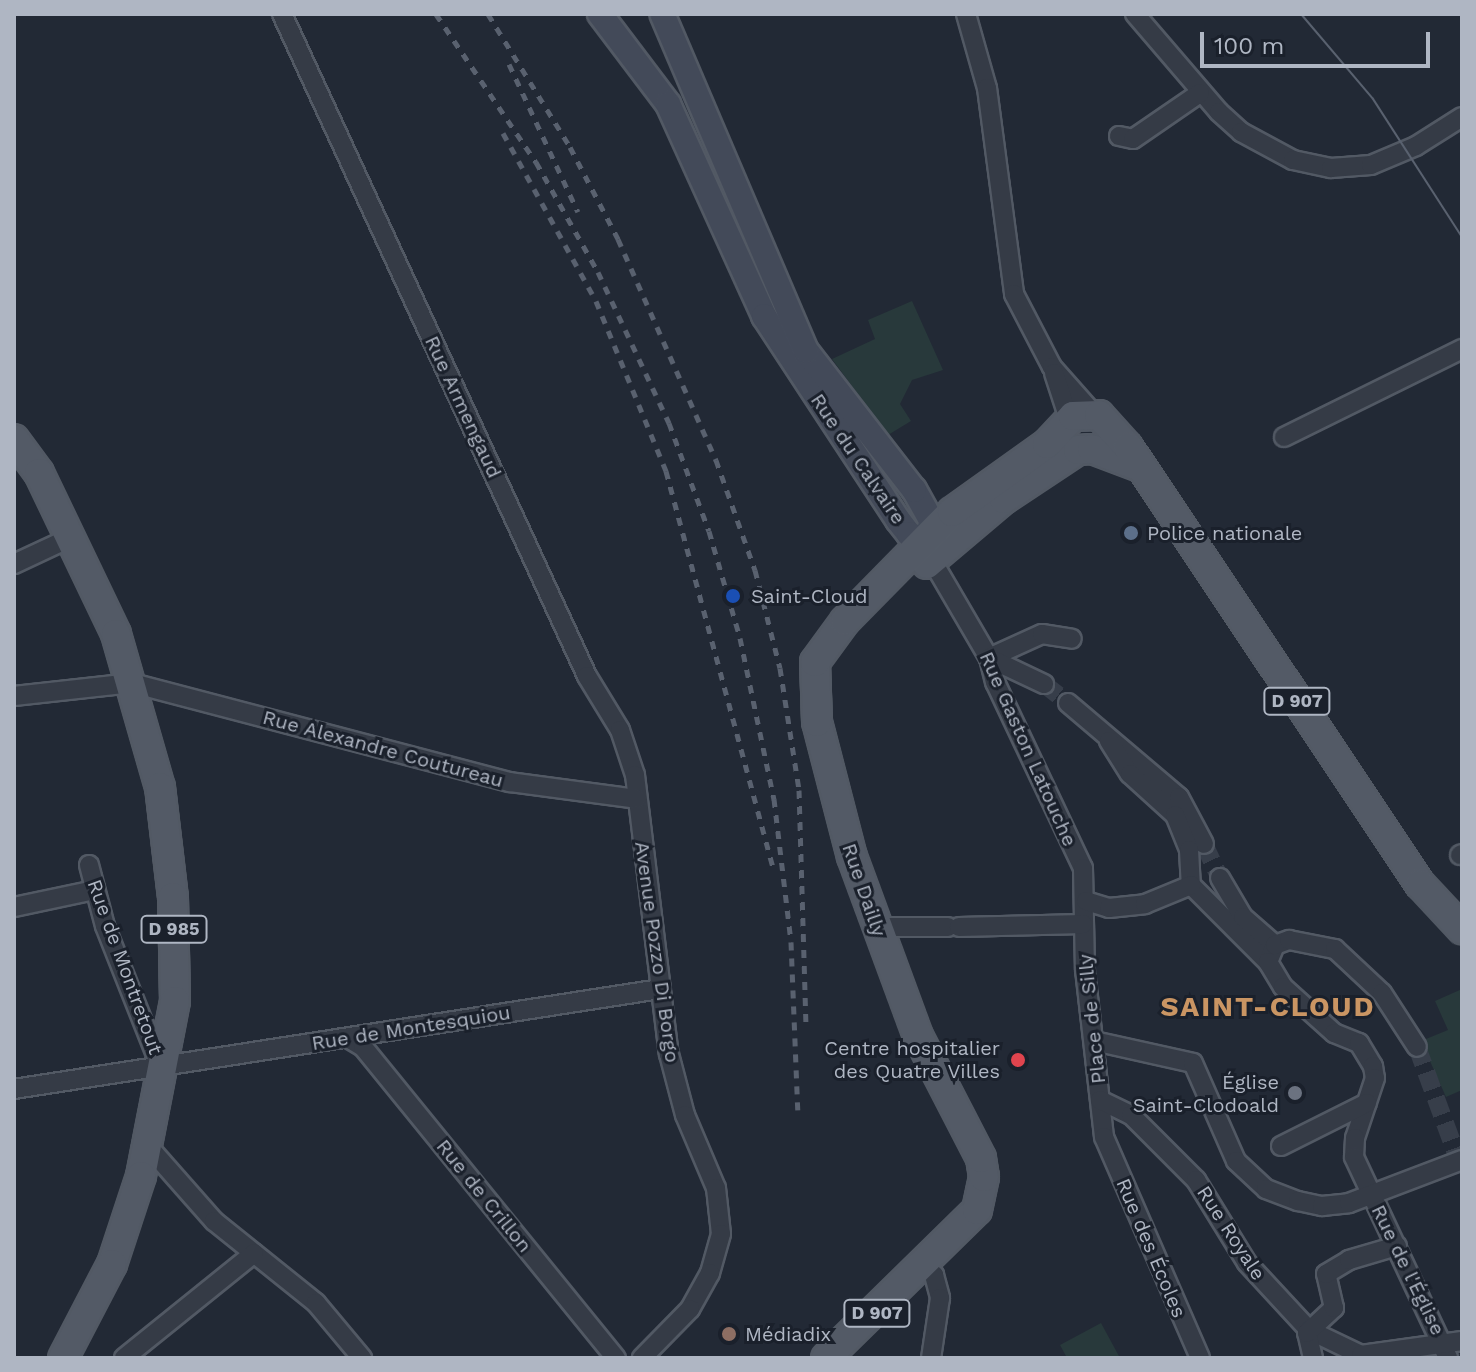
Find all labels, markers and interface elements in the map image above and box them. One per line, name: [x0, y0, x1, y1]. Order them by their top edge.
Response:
scale bar: [1204, 16, 1434, 66]
text: 100 m: [1214, 32, 1284, 60]
street label: Rue Armengaud: [419, 332, 507, 482]
street label: Rue du Calvaire: [805, 389, 911, 529]
place label: Police nationale: [1147, 521, 1302, 545]
marker: Police nationale: [1122, 524, 1140, 542]
place label: Saint-Cloud: [751, 584, 868, 608]
marker: Saint-Cloud: [722, 585, 744, 607]
street label: Rue Gaston Latouche: [974, 648, 1082, 850]
road number: D 907: [1263, 687, 1331, 715]
street label: Rue Alexandre Coutureau: [260, 705, 506, 793]
street label: Avenue Pozzo Di Borgo: [630, 840, 684, 1064]
street label: Rue Dailly: [837, 840, 891, 940]
street label: Rue de Montretout: [82, 876, 168, 1058]
road number: D 985: [140, 915, 208, 943]
street label: Place de Silly: [1073, 953, 1111, 1085]
district label: SAINT-CLOUD: [1160, 990, 1376, 1024]
street label: Rue de Montesquiou: [310, 1000, 512, 1056]
place label: Centre hospitalier des Quatre Villes: [824, 1036, 1000, 1083]
marker: Centre hospitalier des Quatre Villes: [1007, 1049, 1029, 1071]
place label: Église Saint-Clodoald: [1133, 1070, 1279, 1117]
marker: Église Saint-Clodoald: [1286, 1084, 1304, 1102]
street label: Rue de Crillon: [431, 1135, 537, 1257]
street label: Rue des Écoles: [1111, 1175, 1191, 1321]
street label: Rue Royale: [1192, 1181, 1270, 1285]
street label: Rue de l'Église: [1366, 1201, 1450, 1339]
road number: D 907: [843, 1299, 911, 1327]
place label: Médiadix: [745, 1322, 831, 1346]
marker: Médiadix: [720, 1325, 738, 1343]

